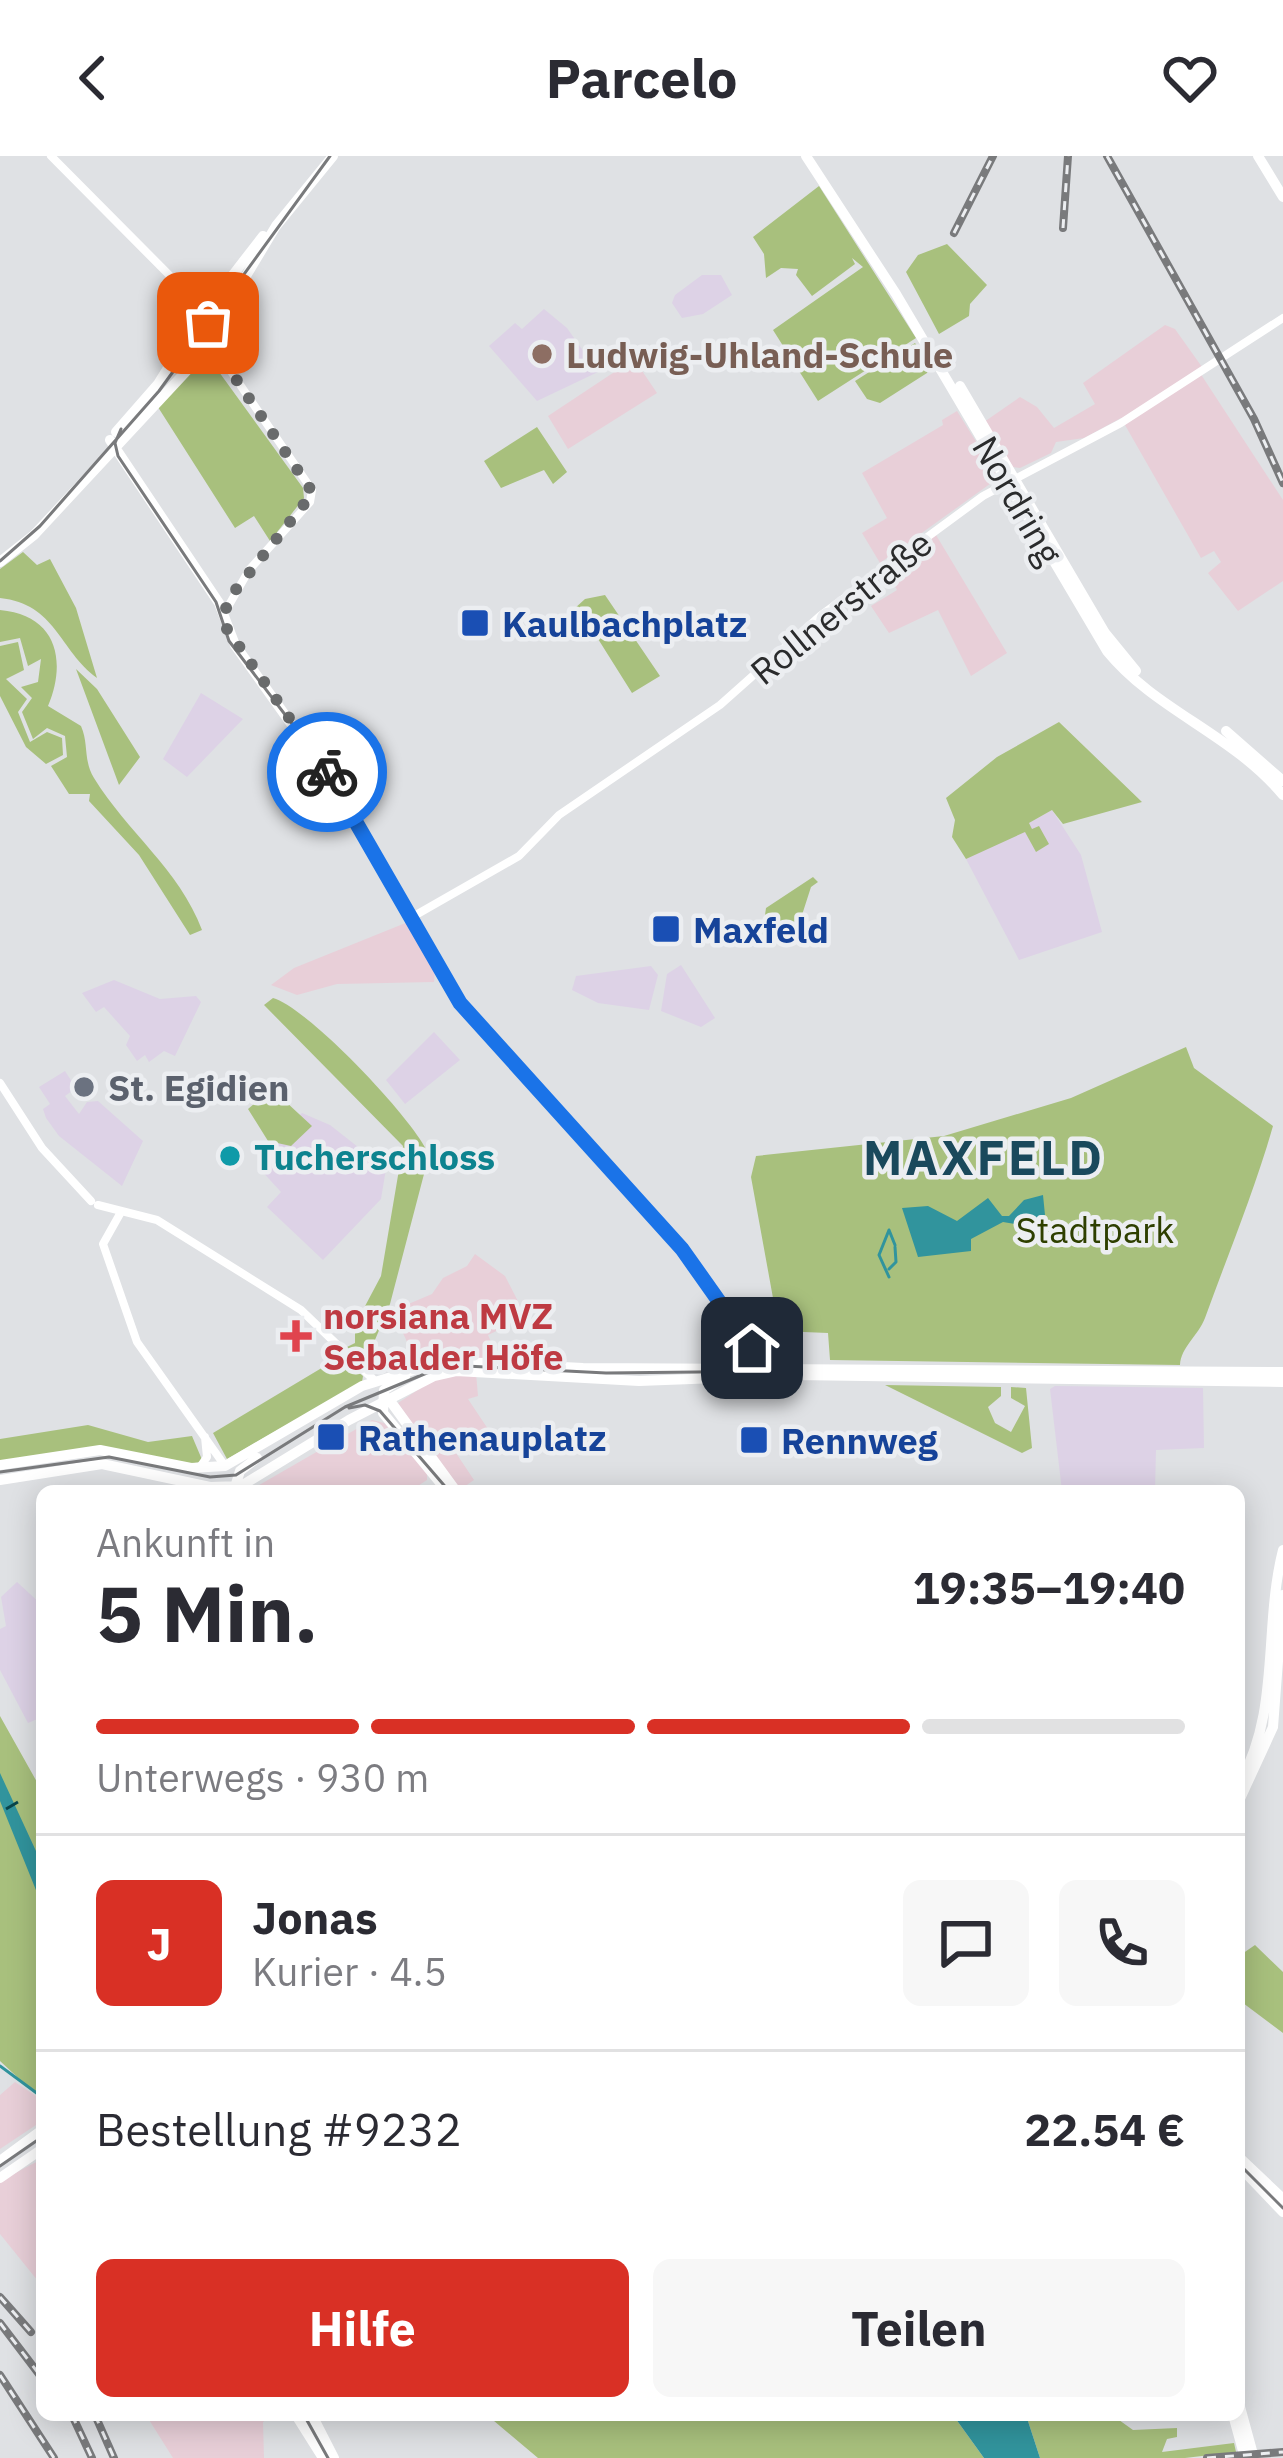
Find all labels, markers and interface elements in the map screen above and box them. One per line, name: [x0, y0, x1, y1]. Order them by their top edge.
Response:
text: Parcelo: [546, 43, 737, 113]
icon: back: [60, 45, 126, 111]
icon: heart: [1157, 45, 1223, 111]
pin: [157, 272, 259, 374]
icon: bag: [175, 290, 241, 356]
place label: Ludwig-Uhland-Schule: [566, 331, 953, 378]
marker: Ludwig-Uhland-Schule: [529, 341, 555, 367]
street label: Nordring: [962, 427, 1074, 573]
street label: Rollnerstraße: [741, 519, 941, 695]
place label: Kaulbachplatz: [502, 600, 747, 647]
marker: Kaulbachplatz: [459, 607, 491, 639]
courier: [267, 712, 387, 832]
icon: bike: [294, 739, 360, 805]
place label: Maxfeld: [693, 906, 829, 953]
marker: Maxfeld: [650, 913, 682, 945]
place label: St. Egidien: [108, 1064, 289, 1111]
marker: St. Egidien: [71, 1074, 97, 1100]
district label: MAXFELD: [863, 1126, 1105, 1188]
place label: Tucherschloss: [254, 1133, 495, 1180]
marker: Tucherschloss: [217, 1143, 243, 1169]
park label: Stadtpark: [1016, 1206, 1174, 1253]
place label: norsiana MVZ Sebalder Höfe: [323, 1292, 563, 1380]
pin: [701, 1297, 803, 1399]
icon: home: [719, 1315, 785, 1381]
marker: norsiana MVZ Sebalder Höfe: [280, 1320, 312, 1352]
place label: Rathenauplatz: [358, 1414, 607, 1461]
place label: Rennweg: [781, 1417, 938, 1464]
marker: Rathenauplatz: [315, 1421, 347, 1453]
marker: Rennweg: [738, 1424, 770, 1456]
text: Ankunft in: [96, 1517, 275, 1568]
text: 19:35–19:40: [913, 1558, 1185, 1616]
text: 5 Min.: [96, 1562, 318, 1663]
text: Unterwegs · 930 m: [96, 1752, 429, 1803]
button: chat: [903, 1880, 1029, 2006]
button: phone: [1059, 1880, 1185, 2006]
text: Jonas: [252, 1888, 378, 1946]
text: J: [146, 1914, 172, 1972]
text: Kurier · 4.5: [252, 1946, 447, 1997]
text: Bestellung #9232: [96, 2100, 462, 2158]
text: 22.54 €: [1024, 2100, 1185, 2158]
button: Hilfe: [96, 2259, 629, 2397]
button: Teilen: [653, 2259, 1185, 2397]

